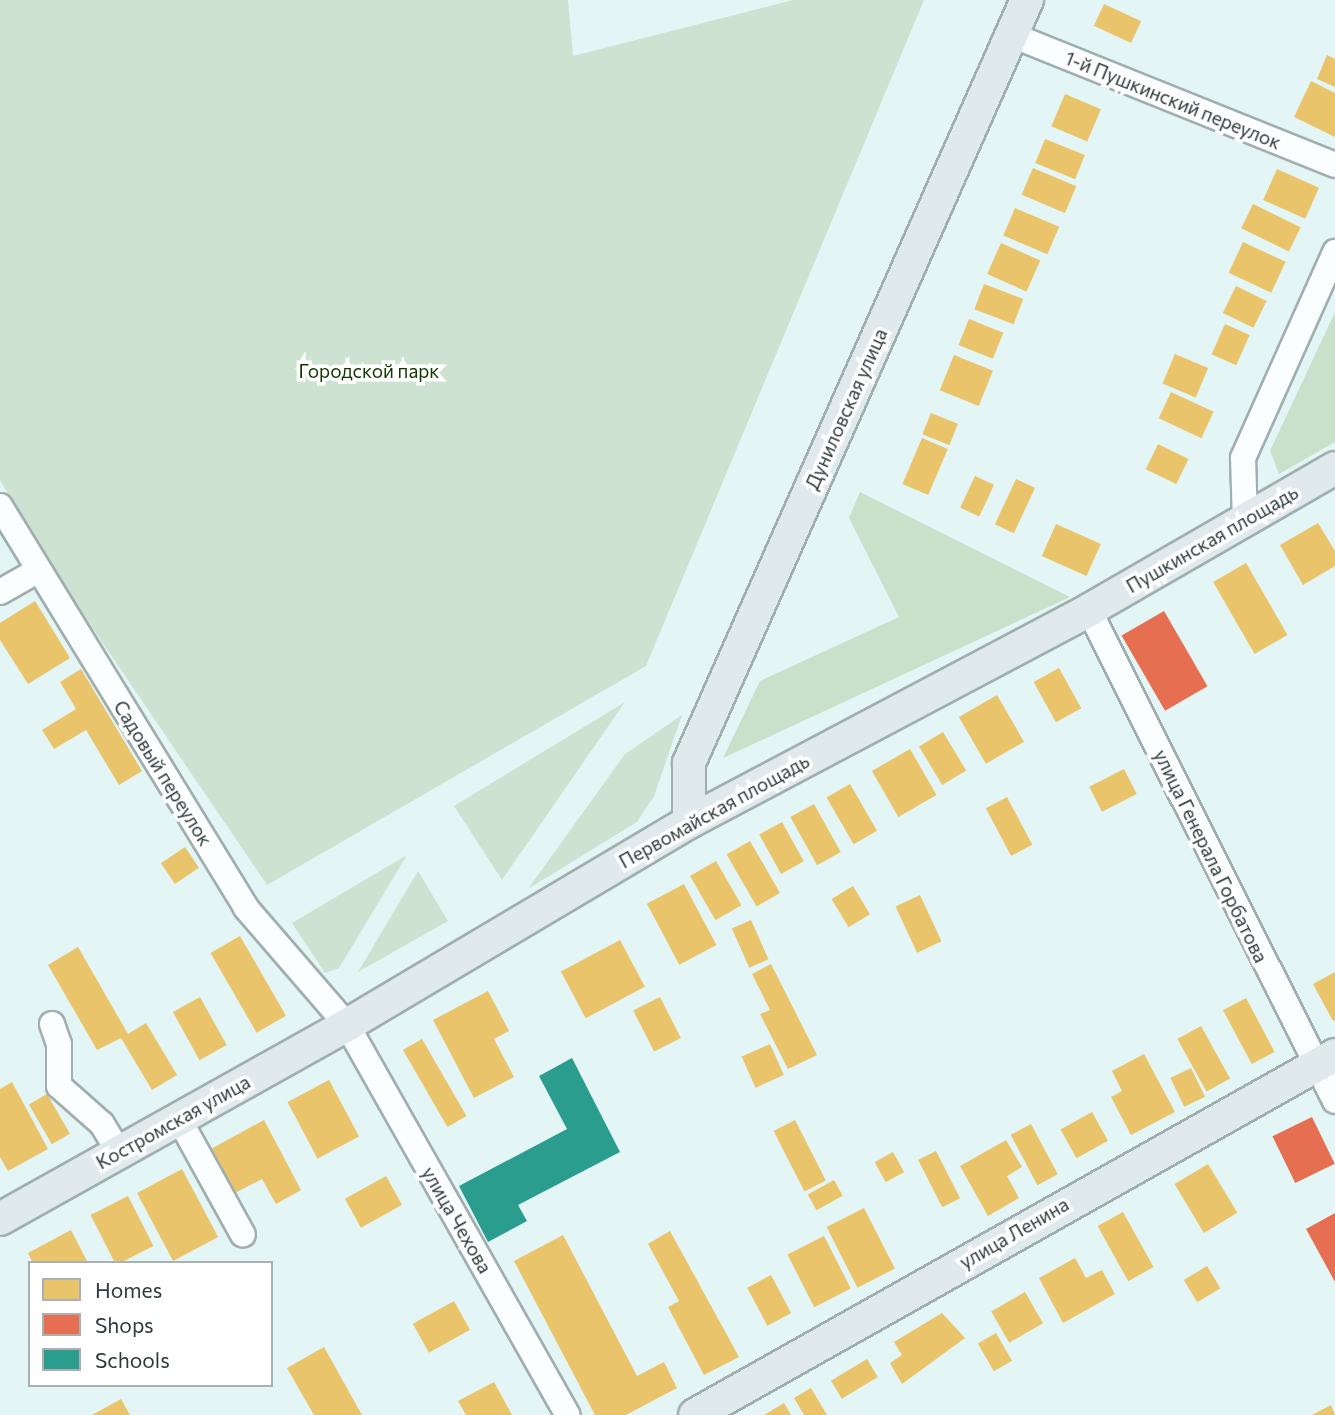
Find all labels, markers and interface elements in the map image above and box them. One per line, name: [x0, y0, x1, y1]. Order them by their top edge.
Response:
street label: 1-й Пушкинский переулок: [1062, 46, 1284, 154]
street label: Дуниловская улица: [800, 325, 892, 493]
park label: Городской парк: [298, 360, 440, 382]
street label: Пушкинская площадь: [1122, 480, 1302, 598]
street label: Садовый переулок: [109, 696, 217, 850]
street label: улица Генерала Горбатова: [1149, 746, 1273, 966]
street label: Первомайская площадь: [615, 749, 813, 873]
street label: Костромская улица: [92, 1070, 254, 1174]
street label: улица Чехова: [417, 1163, 497, 1277]
street label: улица Ленина: [955, 1193, 1073, 1273]
legend: [28, 1261, 273, 1387]
text: Homes: [95, 1277, 162, 1302]
text: Shops: [95, 1312, 154, 1337]
text: Schools: [95, 1347, 170, 1372]

